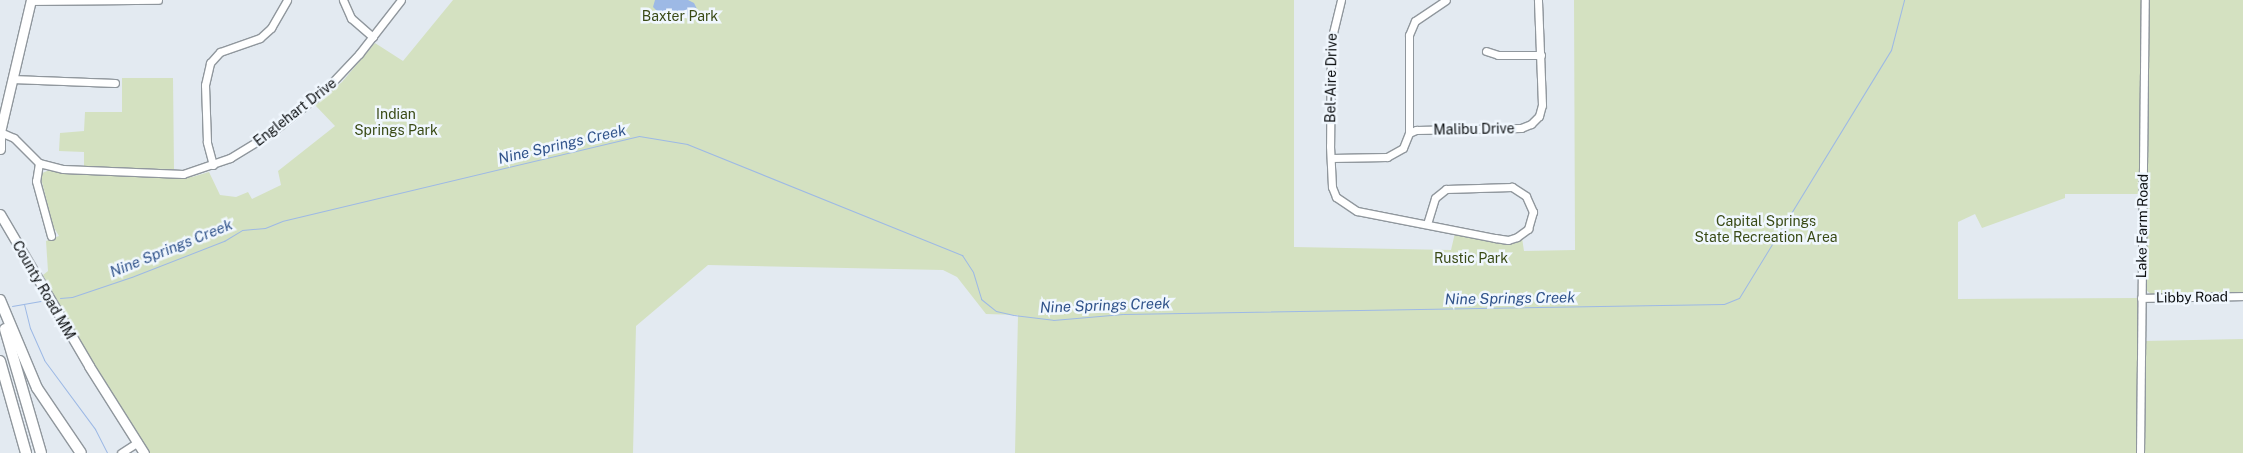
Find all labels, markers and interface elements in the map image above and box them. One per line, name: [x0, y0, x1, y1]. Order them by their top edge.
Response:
park label: Baxter Park: [642, 8, 718, 24]
street label: Bel-Aire Drive: [1322, 33, 1340, 123]
street label: Englehart Drive: [250, 74, 340, 150]
park label: Indian Springs Park: [354, 106, 438, 138]
street label: Malibu Drive: [1433, 120, 1515, 138]
water label: Nine Springs Creek: [496, 121, 628, 167]
street label: Lake Farm Road: [2133, 174, 2151, 278]
park label: Capital Springs State Recreation Area: [1694, 213, 1838, 246]
water label: Nine Springs Creek: [107, 215, 235, 281]
street label: County Road MM: [9, 238, 79, 342]
park label: Rustic Park: [1434, 250, 1508, 266]
water label: Nine Springs Creek: [1444, 288, 1576, 308]
street label: Libby Road: [2156, 288, 2228, 306]
water label: Nine Springs Creek: [1039, 294, 1171, 316]

